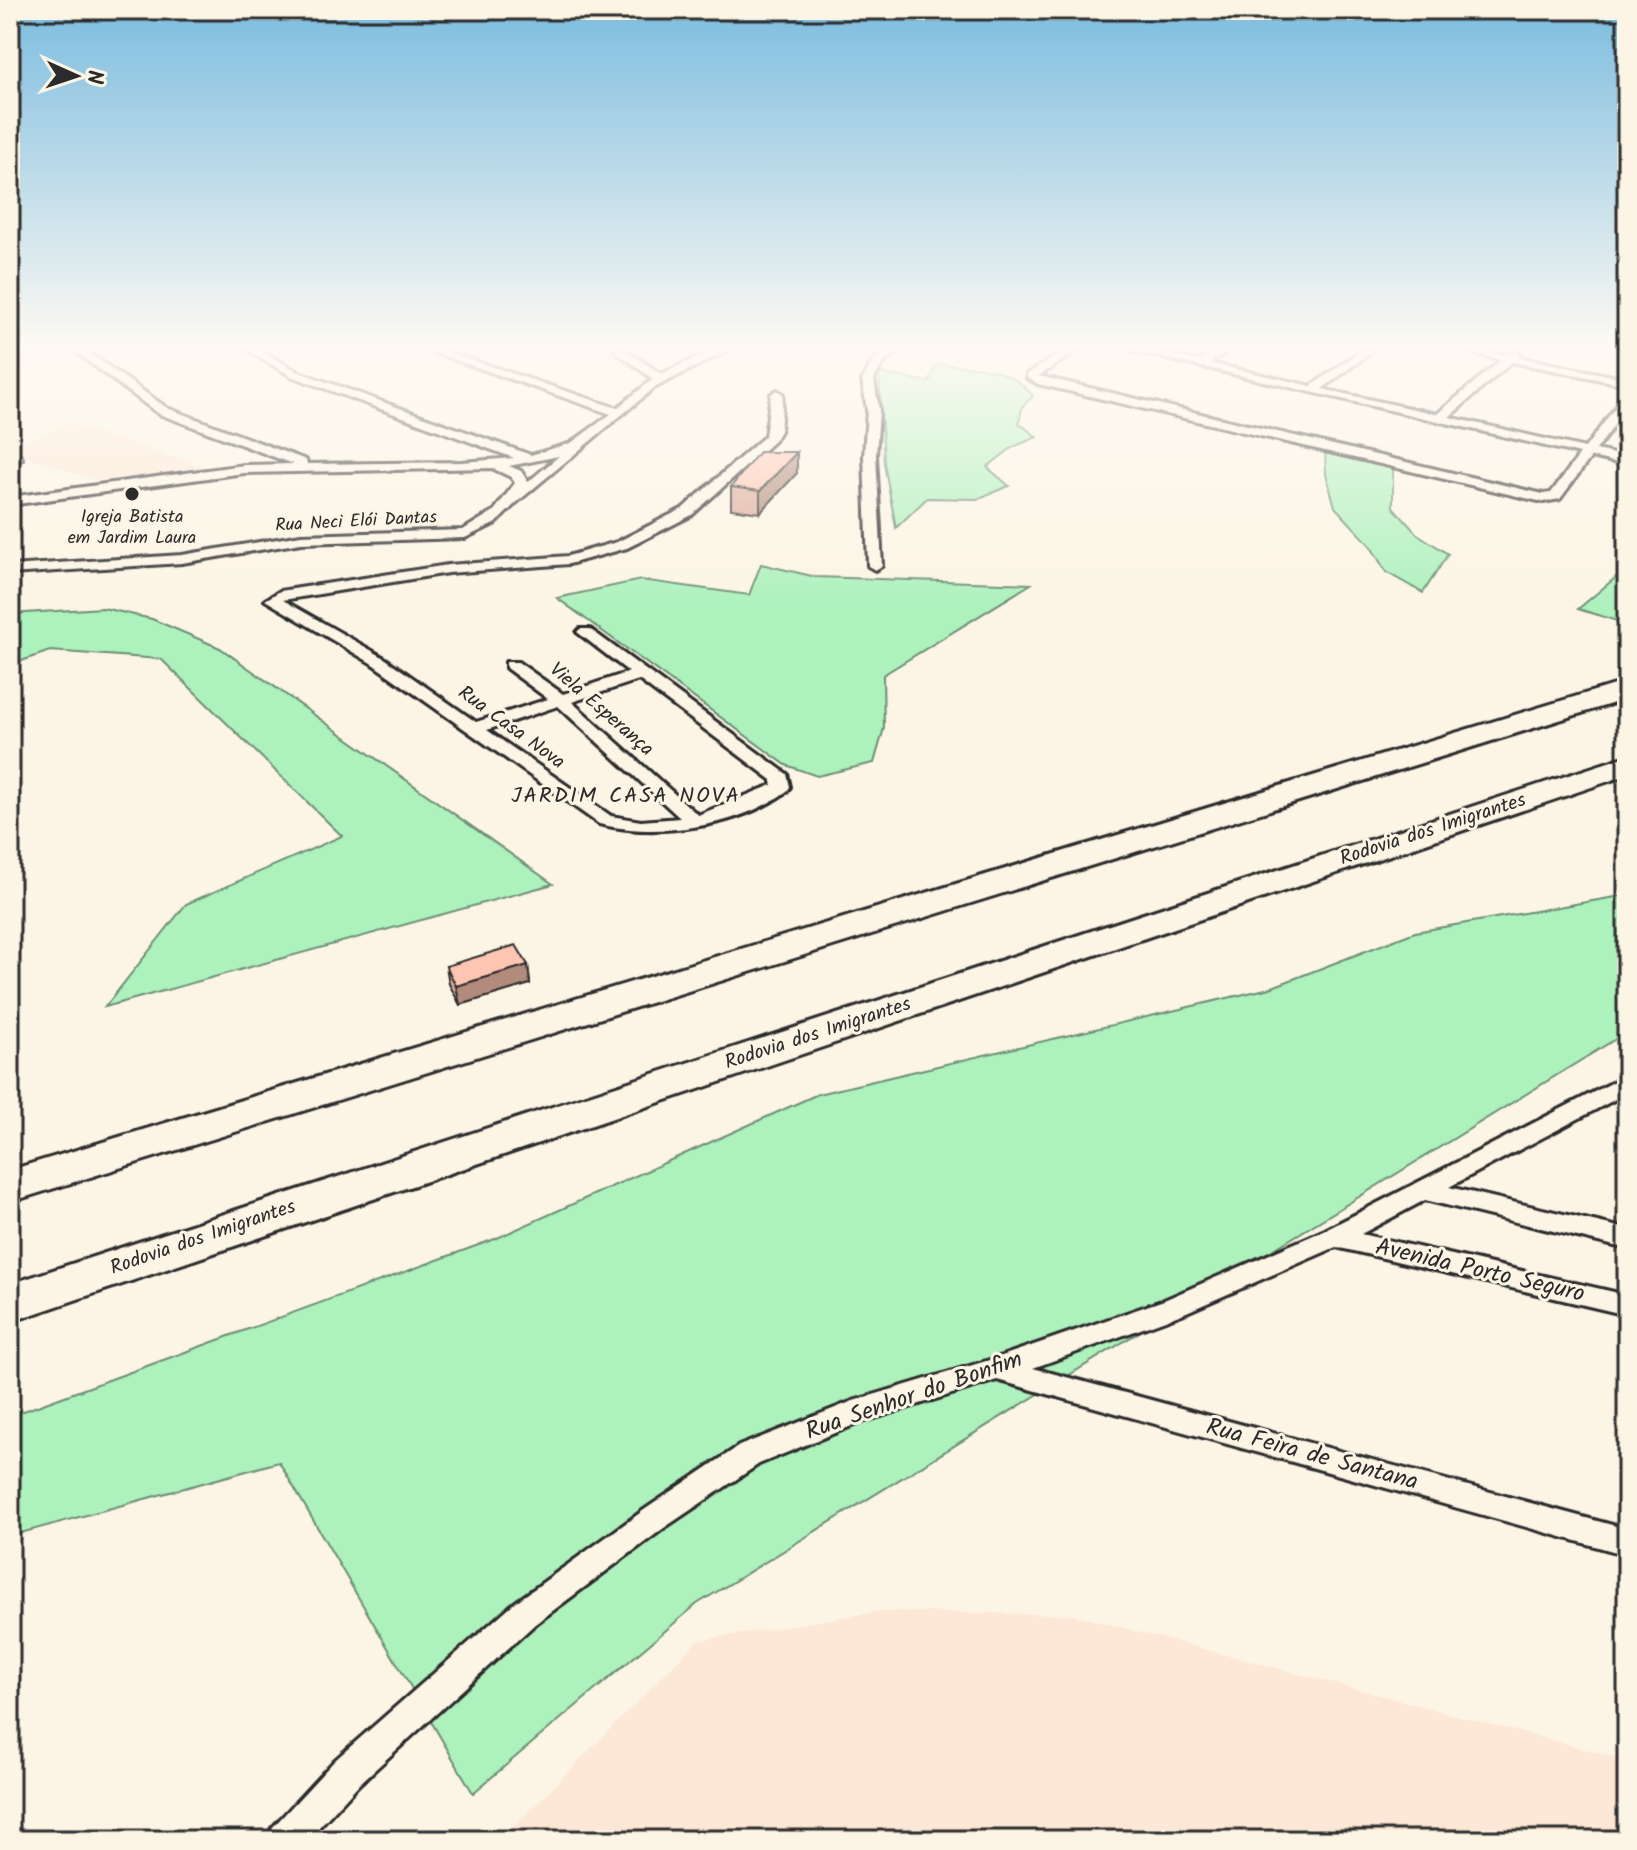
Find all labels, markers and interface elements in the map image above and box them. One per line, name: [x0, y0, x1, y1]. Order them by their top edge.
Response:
north arrow: [36, 36, 116, 116]
text: N: [76, 69, 111, 85]
marker: Igreja Batista em Jardim Laura: [123, 485, 141, 503]
place label: Igreja Batista em Jardim Laura: [68, 503, 196, 553]
street label: Rua Neci Elói Dantas: [274, 503, 438, 541]
street label: Viela Esperança: [541, 655, 661, 765]
street label: Rua Casa Nova: [450, 678, 572, 778]
district label: JARDIM CASA NOVA: [511, 779, 741, 814]
street label: Rodovia dos Imigrantes: [1336, 785, 1531, 875]
street label: Rodovia dos Imigrantes: [721, 989, 916, 1079]
street label: Rodovia dos Imigrantes: [106, 1191, 300, 1285]
street label: Avenida Porto Seguro: [1371, 1228, 1589, 1314]
street label: Rua Senhor do Bonfim: [800, 1341, 1028, 1451]
street label: Rua Feira de Santana: [1202, 1408, 1422, 1502]

